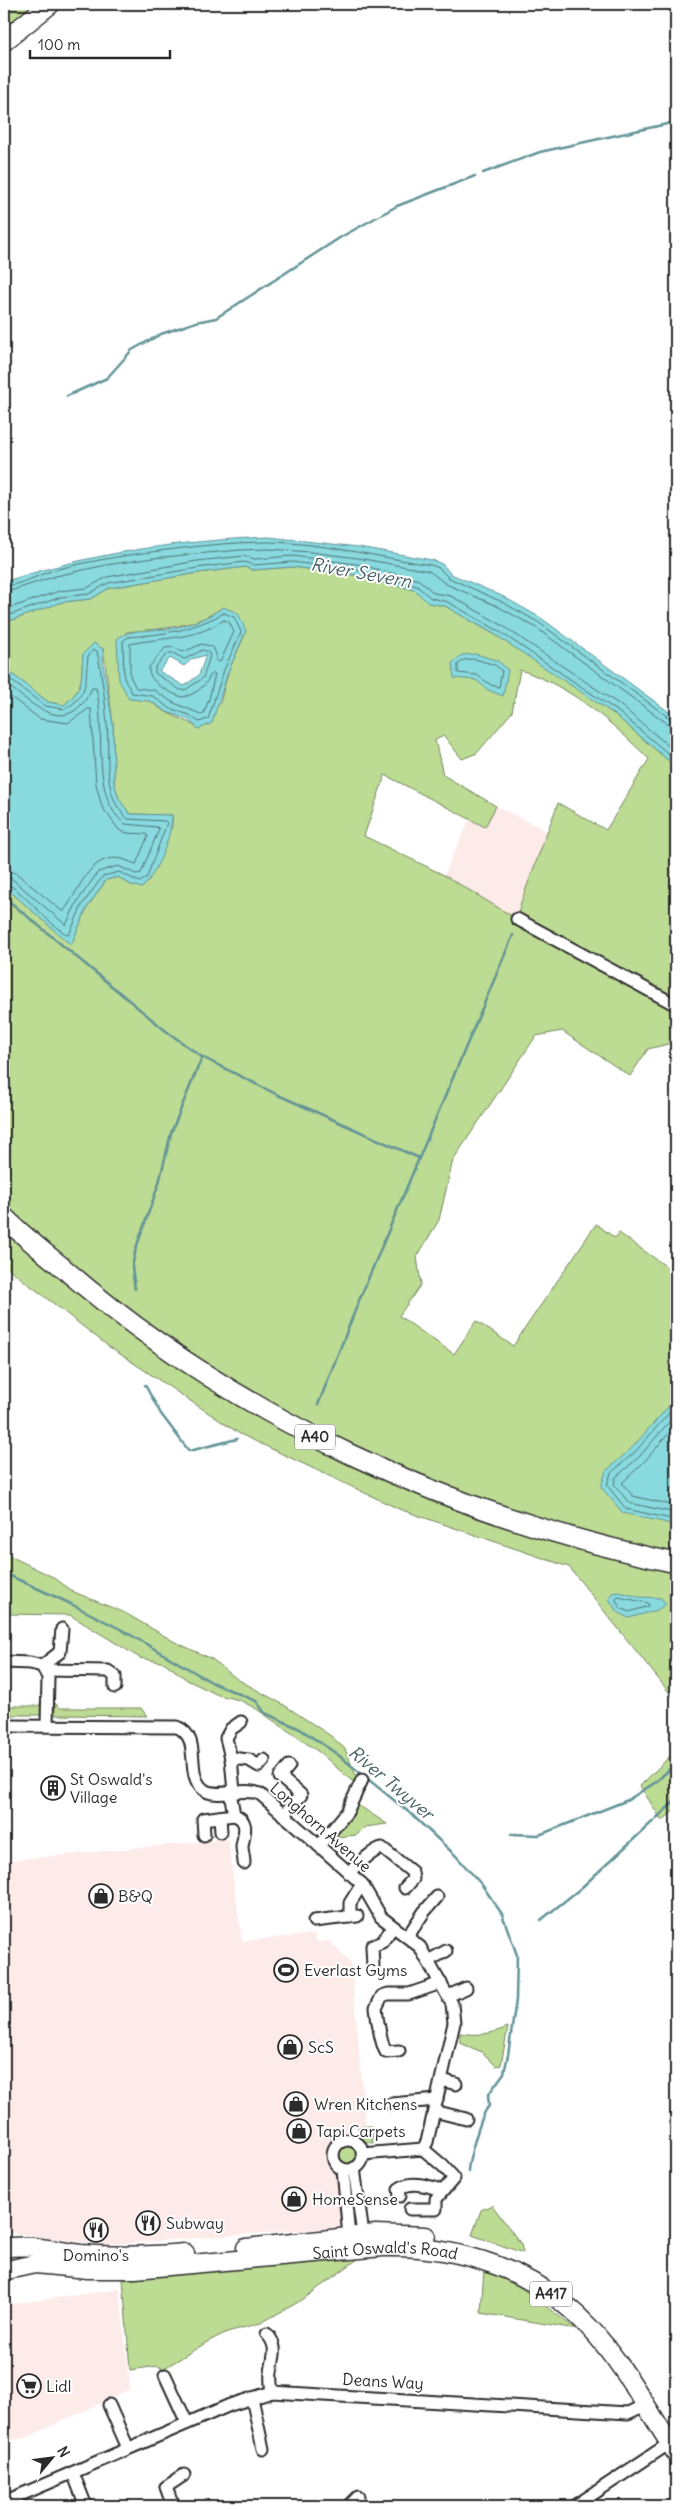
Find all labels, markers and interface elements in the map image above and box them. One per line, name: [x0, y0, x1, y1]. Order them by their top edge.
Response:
scale bar: [30, 28, 170, 60]
text: 100 m: [38, 35, 80, 54]
water label: River Severn: [309, 552, 414, 593]
road number: A40: [295, 1424, 335, 1450]
water label: River Twyver: [344, 1740, 441, 1827]
place label: St Oswald's Village: [70, 1769, 153, 1807]
building icon: St Oswald's Village: [40, 1775, 66, 1801]
street label: Longhorn Avenue: [266, 1778, 376, 1876]
shop icon: B&Q: [88, 1883, 114, 1909]
place label: B&Q: [118, 1886, 153, 1906]
sports icon: Everlast Gyms: [273, 1957, 299, 1983]
place label: Everlast Gyms: [304, 1960, 407, 1980]
shop icon: ScS: [277, 2034, 303, 2060]
place label: ScS: [308, 2037, 334, 2057]
shop icon: Wren Kitchens: [283, 2091, 309, 2117]
place label: Wren Kitchens: [314, 2094, 417, 2114]
shop icon: Tapi Carpets: [286, 2118, 312, 2144]
place label: Tapi Carpets: [316, 2121, 405, 2141]
shop icon: HomeSense: [281, 2186, 307, 2212]
place label: HomeSense: [312, 2189, 398, 2209]
restaurant icon: Subway: [135, 2210, 161, 2236]
place label: Subway: [166, 2213, 224, 2233]
restaurant icon: Domino's: [83, 2217, 109, 2243]
street label: Saint Oswald's Road: [312, 2237, 460, 2264]
place label: Domino's: [63, 2245, 129, 2265]
road number: A417: [530, 2282, 572, 2306]
street label: Deans Way: [342, 2369, 424, 2393]
supermarket icon: Lidl: [16, 2373, 42, 2399]
place label: Lidl: [46, 2376, 71, 2396]
north arrow: [28, 2432, 78, 2482]
text: N: [53, 2443, 74, 2460]

